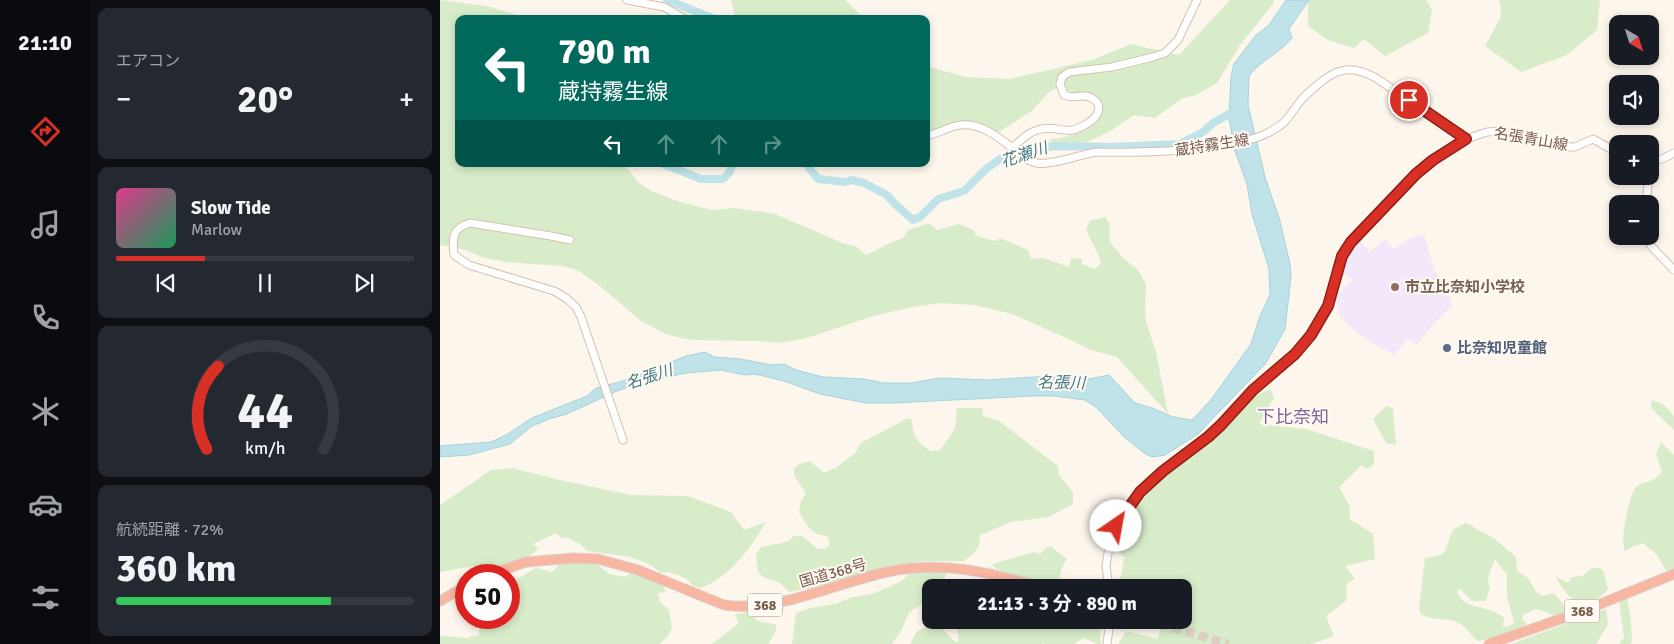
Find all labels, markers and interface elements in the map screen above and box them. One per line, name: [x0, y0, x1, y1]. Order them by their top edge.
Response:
north arrow: [1609, 15, 1659, 65]
map controls: [1609, 15, 1659, 245]
text: 21:10: [18, 29, 72, 56]
text: 790 m: [558, 30, 651, 73]
icon: left: [475, 35, 540, 100]
text: エアコン: [116, 51, 180, 71]
button: sound: [1609, 75, 1659, 125]
text: 20°: [237, 76, 293, 123]
text: 蔵持霧生線: [558, 78, 668, 105]
pin: [1388, 79, 1430, 121]
text: −: [116, 82, 131, 116]
text: +: [399, 82, 414, 116]
icon: arrive: [1395, 86, 1423, 114]
icon: directions: [28, 114, 63, 149]
street label: 名張青山線: [1492, 124, 1570, 154]
icon: left: [599, 130, 627, 158]
icon: ahead: [652, 130, 680, 158]
icon: ahead: [705, 130, 733, 158]
icon: right: [758, 130, 786, 158]
street label: 蔵持霧生線: [1174, 130, 1250, 160]
button: +: [1609, 135, 1659, 185]
water label: 花瀬川: [998, 137, 1052, 172]
button: −: [1609, 195, 1659, 245]
text: Slow Tide: [191, 196, 271, 220]
icon: music: [28, 207, 63, 242]
text: Marlow: [191, 220, 242, 240]
icon: previous: [152, 269, 180, 297]
icon: pause: [251, 269, 279, 297]
icon: next: [350, 269, 378, 297]
place label: 市立比奈知小学校: [1405, 278, 1525, 296]
marker: 市立比奈知小学校: [1389, 281, 1401, 293]
icon: phone: [28, 300, 63, 335]
place label: 比奈知児童館: [1457, 339, 1547, 357]
marker: 比奈知児童館: [1441, 342, 1453, 354]
water label: 名張川: [623, 359, 677, 394]
water label: 名張川: [1037, 373, 1087, 393]
text: 44: [237, 379, 293, 443]
icon: climate: [28, 394, 63, 429]
district label: 下比奈知: [1257, 406, 1329, 428]
text: km/h: [245, 437, 285, 459]
icon: car: [28, 487, 63, 522]
position arrow: [1089, 499, 1141, 551]
text: 航続距離 · 72%: [116, 520, 224, 540]
text: 360 km: [116, 545, 237, 592]
street label: 国道368号: [797, 555, 869, 591]
speed limit sign: 50: [455, 564, 520, 629]
icon: filters: [28, 580, 63, 615]
text: 21:13 · 3 分 · 890 m: [977, 592, 1137, 616]
road number: 368: [748, 594, 782, 616]
road number: 368: [1564, 600, 1600, 622]

